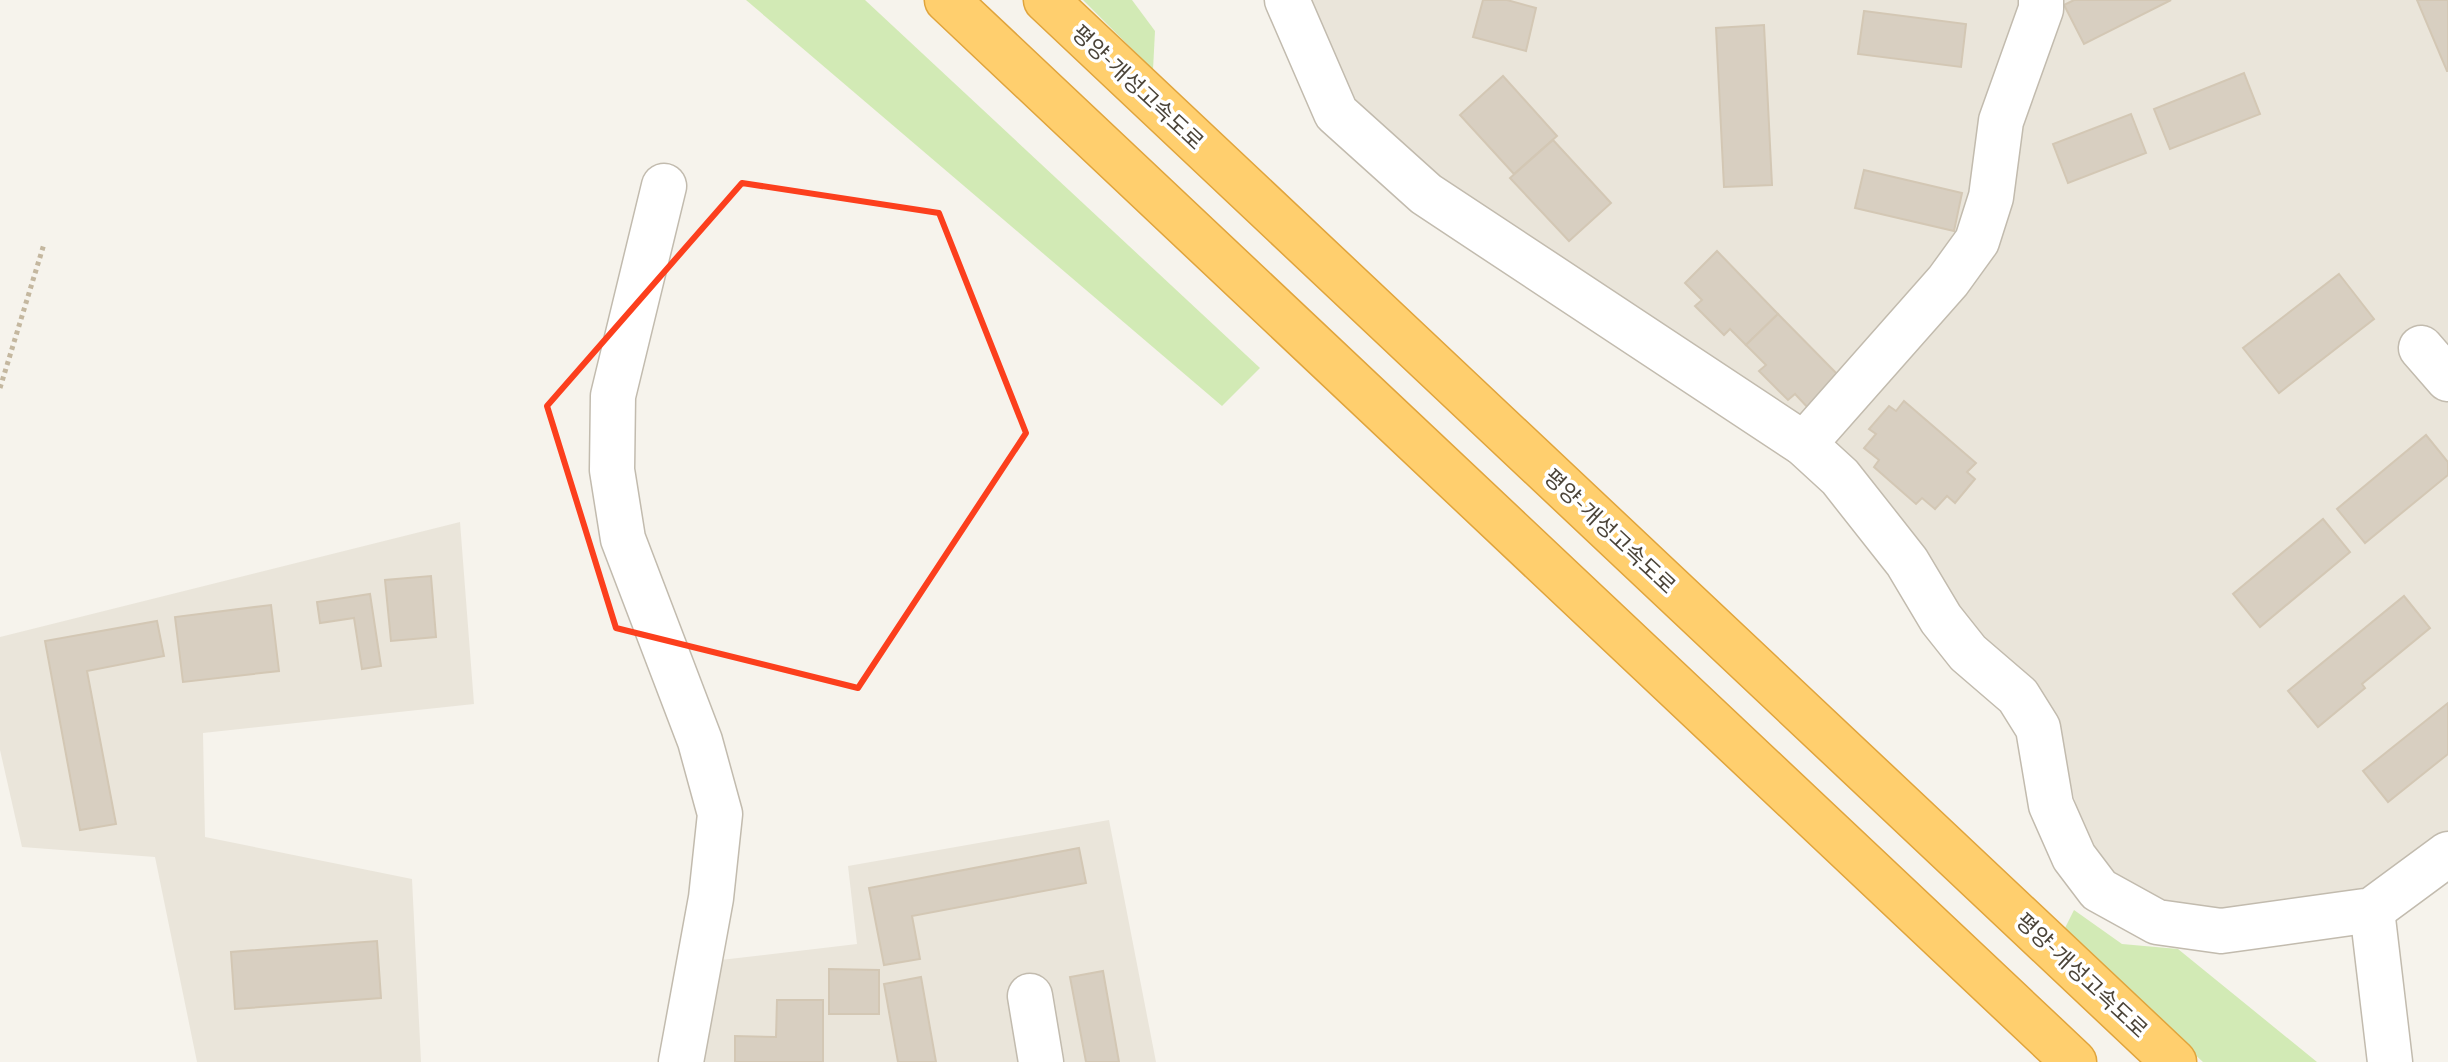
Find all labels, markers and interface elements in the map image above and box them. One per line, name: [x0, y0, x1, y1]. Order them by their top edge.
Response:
street label: 평양-개성고속도로: [1066, 19, 1210, 155]
street label: 평양-개성고속도로: [1538, 463, 1682, 599]
street label: 평양-개성고속도로: [2010, 907, 2154, 1043]

